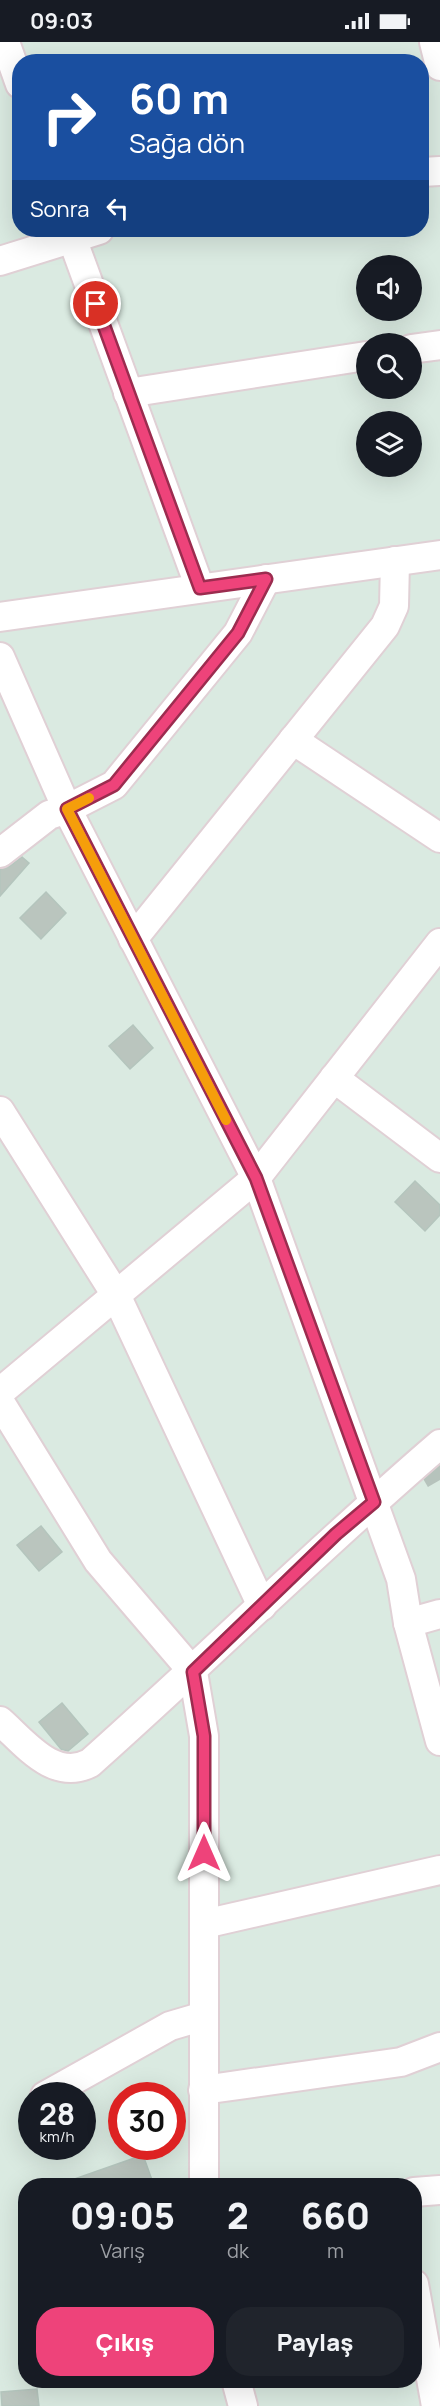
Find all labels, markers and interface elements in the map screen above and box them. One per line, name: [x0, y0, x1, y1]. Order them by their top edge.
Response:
text: 09:03: [30, 6, 93, 36]
text: 60 m: [129, 69, 229, 127]
icon: right: [30, 78, 108, 156]
text: Sağa dön: [129, 124, 245, 161]
icon: left: [101, 192, 134, 225]
text: Sonra: [30, 194, 89, 224]
map controls: [356, 255, 422, 477]
button: sound: [356, 255, 422, 321]
pin: [70, 278, 121, 329]
icon: arrive: [79, 287, 112, 320]
button: search: [356, 333, 422, 399]
button: layers: [356, 411, 422, 477]
position arrow: [172, 1821, 236, 1885]
speed limit sign: 30: [108, 2082, 186, 2160]
text: 28: [39, 2093, 75, 2134]
text: km/h: [40, 2126, 74, 2147]
text: 09:05: [70, 2191, 175, 2240]
text: 2: [227, 2191, 249, 2240]
text: 660: [301, 2191, 370, 2240]
text: Varış: [100, 2237, 145, 2264]
text: dk: [227, 2237, 249, 2264]
text: m: [327, 2237, 344, 2264]
button: Çıkış: [36, 2307, 214, 2376]
button: Paylaş: [226, 2307, 404, 2376]

